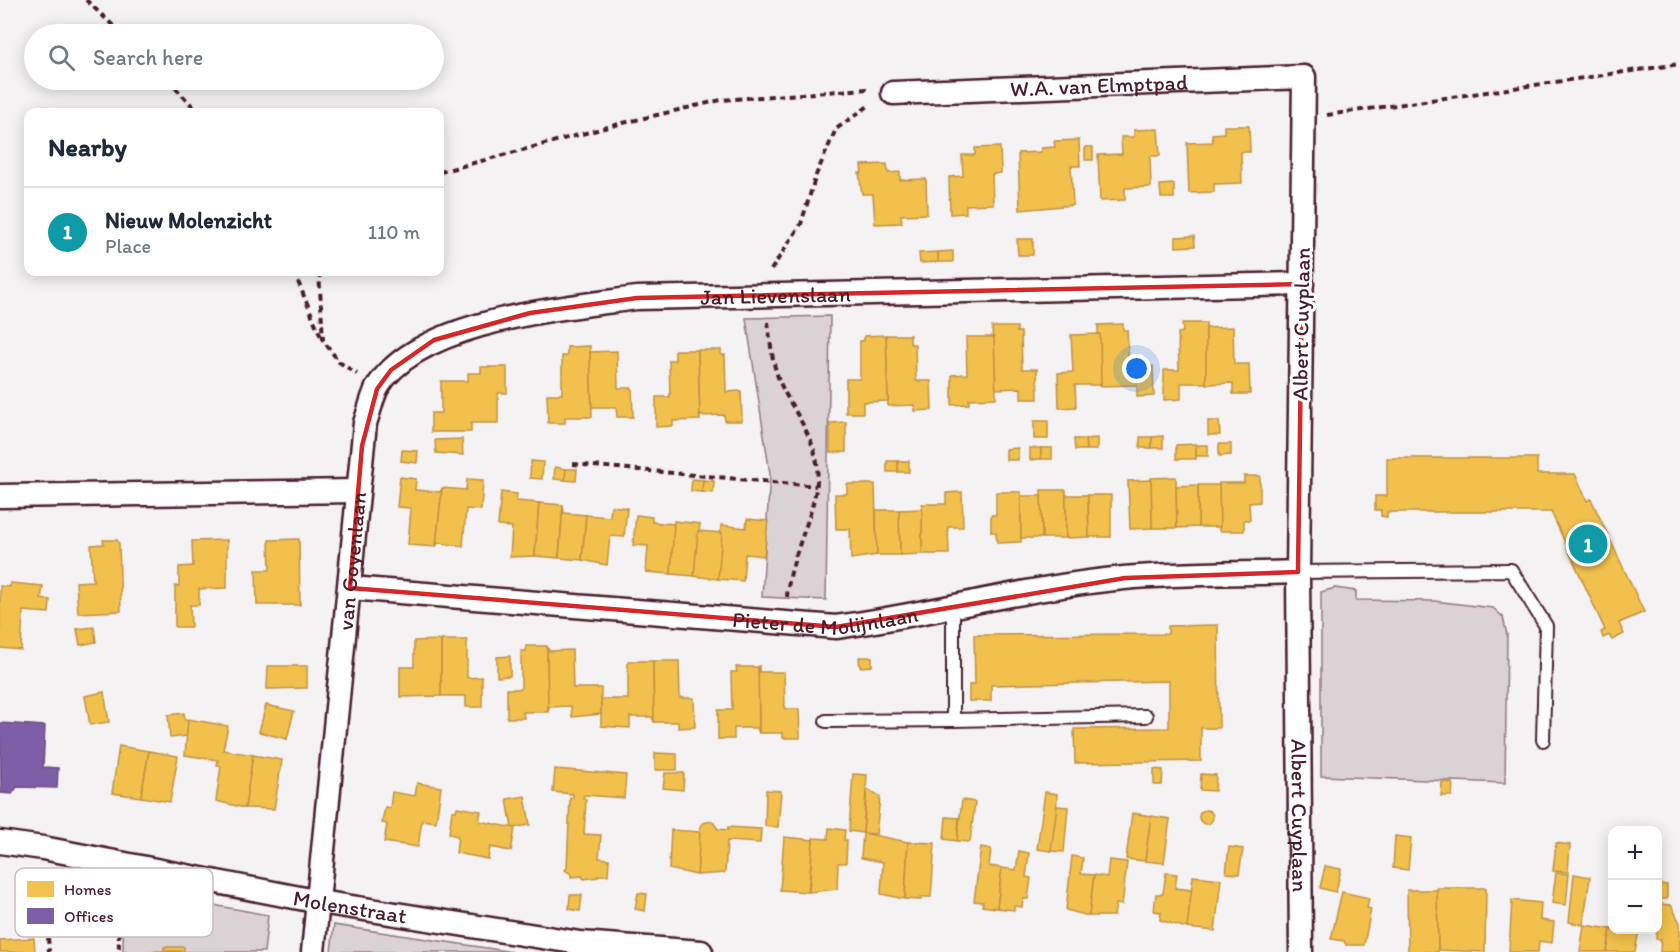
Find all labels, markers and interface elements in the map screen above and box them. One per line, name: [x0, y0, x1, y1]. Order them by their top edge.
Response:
search box: [24, 24, 444, 90]
icon: search: [45, 41, 78, 74]
text: Search here: [93, 44, 203, 71]
street label: W.A. van Elmptpad: [1009, 68, 1188, 102]
text: Nearby: [48, 131, 127, 163]
text: Nieuw Molenzicht: [105, 207, 272, 234]
text: 1: [63, 220, 72, 244]
text: 110 m: [368, 220, 420, 244]
text: Place: [105, 234, 151, 258]
street label: Albert Cuyplaan: [1286, 247, 1316, 401]
street label: Jan Lievenslaan: [700, 280, 852, 310]
your location: [1122, 354, 1151, 383]
street label: van Goyenlaan: [331, 490, 372, 631]
pin: 1: [1568, 522, 1608, 566]
street label: Pieter de Molijnlaan: [731, 600, 920, 641]
street label: Albert Cuyplaan: [1286, 739, 1314, 893]
map controls: [1608, 826, 1662, 934]
button: +: [1608, 826, 1662, 880]
legend: [15, 868, 213, 937]
text: Homes: [64, 880, 111, 899]
button: −: [1608, 880, 1662, 934]
street label: Molenstraat: [291, 884, 409, 929]
text: Offices: [64, 907, 114, 926]

